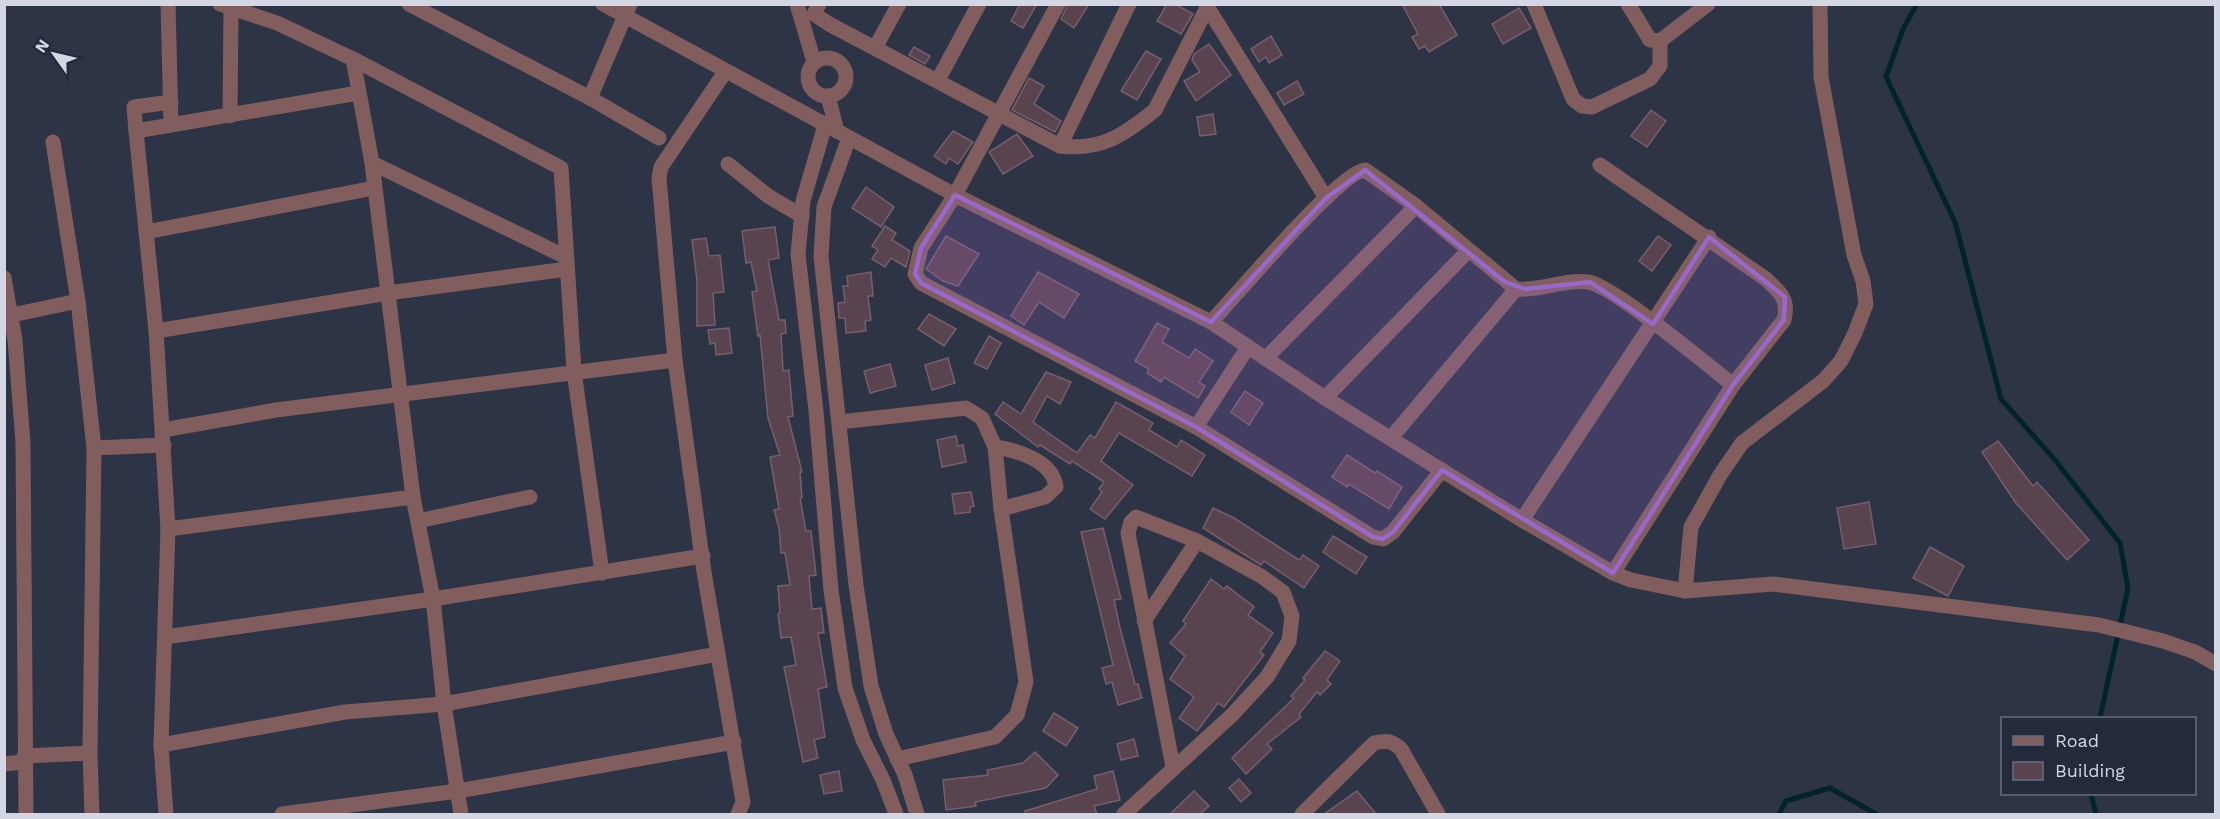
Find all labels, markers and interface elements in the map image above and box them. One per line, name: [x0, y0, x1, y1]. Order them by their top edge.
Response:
north arrow: [24, 24, 84, 84]
text: N: [31, 36, 53, 56]
legend: [2001, 717, 2196, 795]
text: Road: [2055, 730, 2099, 751]
text: Building: [2055, 760, 2125, 781]

